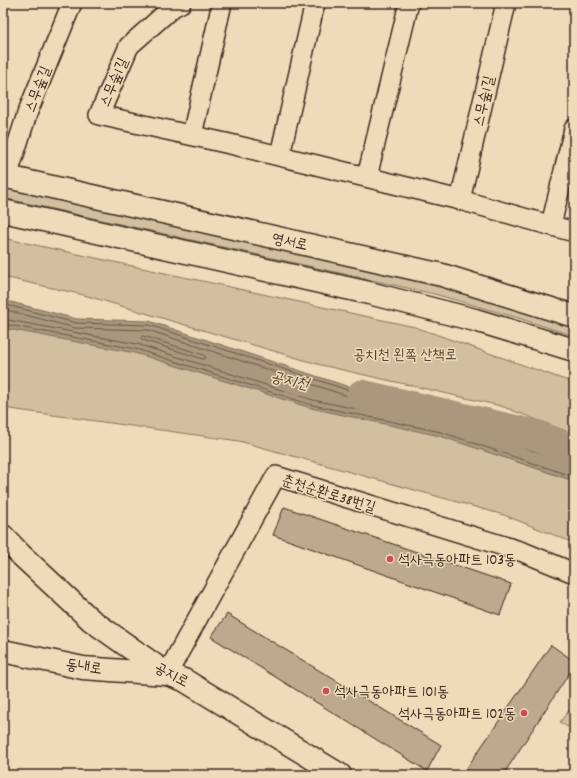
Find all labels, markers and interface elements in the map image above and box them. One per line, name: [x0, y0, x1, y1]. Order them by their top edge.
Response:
street label: 스무숲1길: [95, 55, 135, 111]
street label: 스무숲길: [20, 63, 58, 116]
street label: 스무숲1길: [468, 74, 501, 129]
street label: 영서로: [270, 228, 310, 257]
park label: 공치천 왼쪽 산책로: [353, 345, 457, 367]
water label: 공지천: [268, 366, 313, 397]
street label: 춘천순환로38번길: [279, 470, 378, 520]
place label: 석사극동아파트 103동: [398, 550, 516, 572]
marker: 석사극동아파트 103동: [385, 554, 395, 564]
street label: 동내로: [64, 655, 103, 681]
street label: 공지로: [150, 658, 192, 694]
place label: 석사극동아파트 101동: [334, 682, 449, 704]
marker: 석사극동아파트 101동: [321, 686, 331, 696]
place label: 석사극동아파트 102동: [398, 704, 516, 726]
marker: 석사극동아파트 102동: [519, 708, 529, 718]

